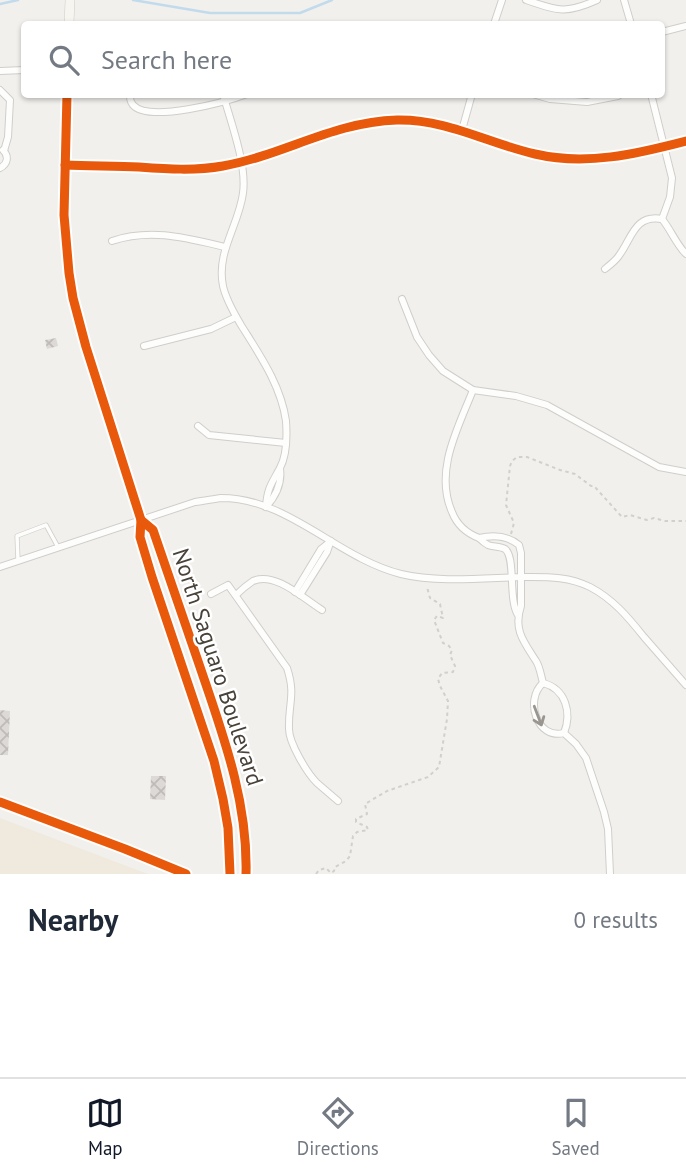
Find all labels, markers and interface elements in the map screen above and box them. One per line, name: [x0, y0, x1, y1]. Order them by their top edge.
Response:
search box: [21, 21, 665, 98]
icon: search: [45, 41, 83, 79]
text: Search here: [101, 43, 232, 76]
street label: North Saguaro Boulevard: [166, 545, 271, 789]
one-way arrow: [533, 705, 545, 726]
text: Nearby: [28, 900, 118, 939]
text: 0 results: [574, 905, 658, 934]
tab: Map: [86, 1094, 124, 1160]
tab: Directions: [297, 1094, 379, 1160]
tab: Saved: [551, 1094, 600, 1160]

